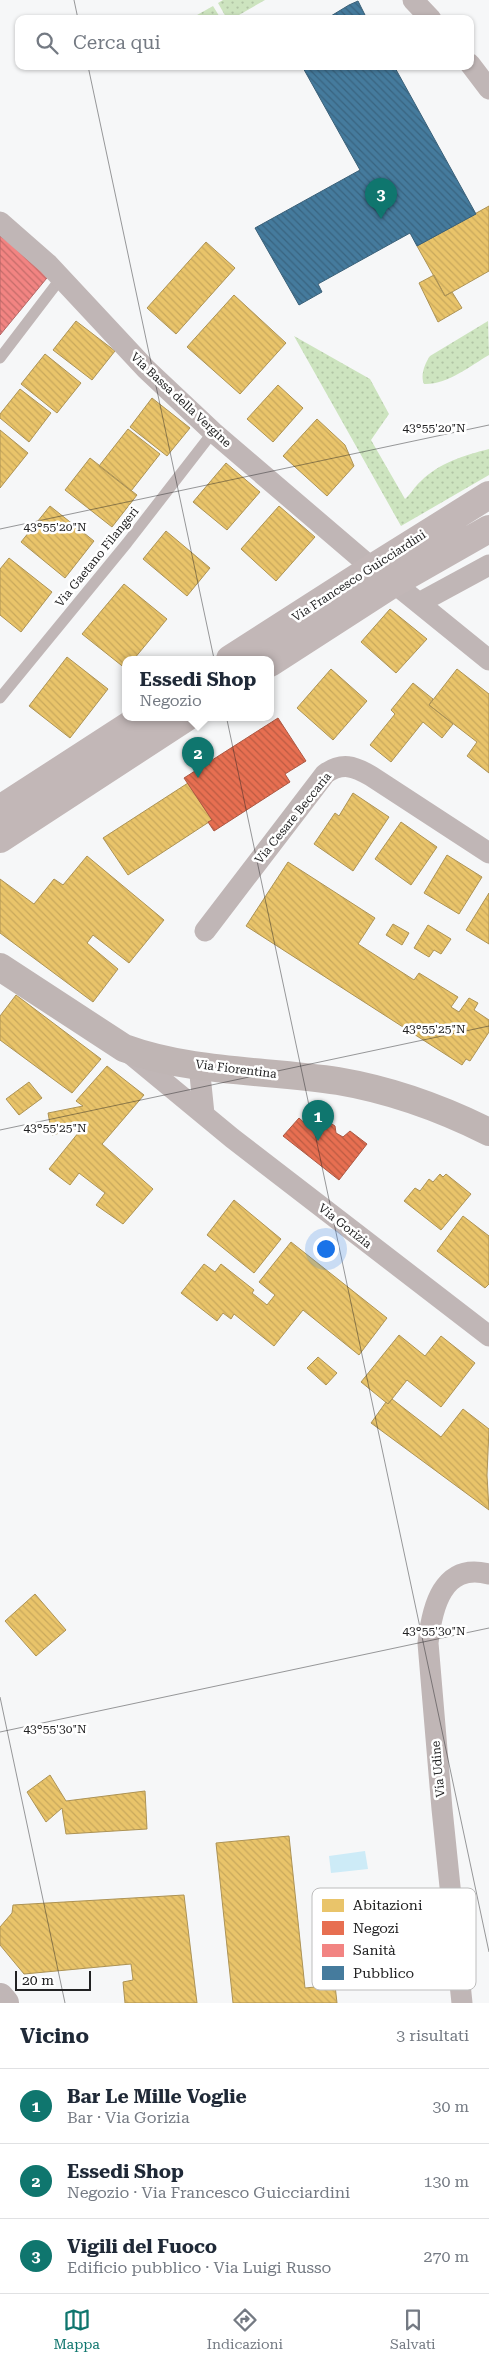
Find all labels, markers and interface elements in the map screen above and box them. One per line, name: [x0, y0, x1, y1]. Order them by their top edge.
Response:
search box: [15, 15, 474, 70]
icon: search: [33, 29, 61, 57]
text: Cerca qui: [73, 31, 161, 54]
pin: 3: [365, 178, 397, 219]
street label: Via Bassa della Vergine: [128, 350, 234, 450]
text: 43°55'20"N: [402, 421, 466, 435]
street label: Via Gaetano Filangeri: [52, 504, 142, 610]
text: 43°55'20"N: [23, 520, 87, 534]
street label: Via Francesco Guicciardini: [290, 527, 429, 625]
popup: [122, 656, 274, 721]
text: Essedi Shop: [140, 668, 256, 691]
text: Negozio: [140, 691, 202, 710]
pin: 2: [182, 737, 214, 778]
street label: Via Cesare Beccaria: [252, 769, 334, 867]
text: 43°55'25"N: [402, 1022, 466, 1036]
street label: Via Fiorentina: [195, 1057, 278, 1081]
pin: 1: [302, 1100, 334, 1141]
text: 43°55'25"N: [23, 1121, 87, 1135]
street label: Via Gorizia: [316, 1201, 375, 1251]
your location: [313, 1236, 339, 1262]
text: 43°55'30"N: [402, 1624, 466, 1638]
text: 43°55'30"N: [23, 1722, 87, 1736]
street label: Via Udine: [429, 1740, 447, 1798]
legend: [312, 1888, 476, 1990]
text: Abitazioni: [353, 1897, 423, 1913]
text: Negozi: [353, 1920, 399, 1936]
text: Sanità: [353, 1942, 396, 1958]
text: Pubblico: [353, 1965, 414, 1981]
scale bar: [15, 1968, 91, 1991]
text: 20 m: [22, 1972, 54, 1988]
text: Vicino: [20, 2024, 89, 2048]
text: 3 risultati: [396, 2026, 469, 2045]
text: Bar Le Mille Voglie: [67, 2085, 247, 2108]
text: 1: [32, 2097, 40, 2116]
text: 30 m: [432, 2097, 469, 2116]
text: Bar · Via Gorizia: [67, 2108, 190, 2127]
text: Essedi Shop: [67, 2160, 184, 2183]
text: 2: [32, 2172, 40, 2191]
text: 130 m: [423, 2172, 469, 2191]
text: Negozio · Via Francesco Guicciardini: [67, 2183, 350, 2202]
text: Vigili del Fuoco: [67, 2235, 217, 2258]
text: 3: [32, 2247, 40, 2266]
text: 270 m: [423, 2247, 469, 2266]
text: Edificio pubblico · Via Luigi Russo: [67, 2258, 331, 2277]
tab: Mappa: [53, 2306, 100, 2352]
tab: Indicazioni: [207, 2306, 283, 2352]
tab: Salvati: [390, 2306, 436, 2352]

